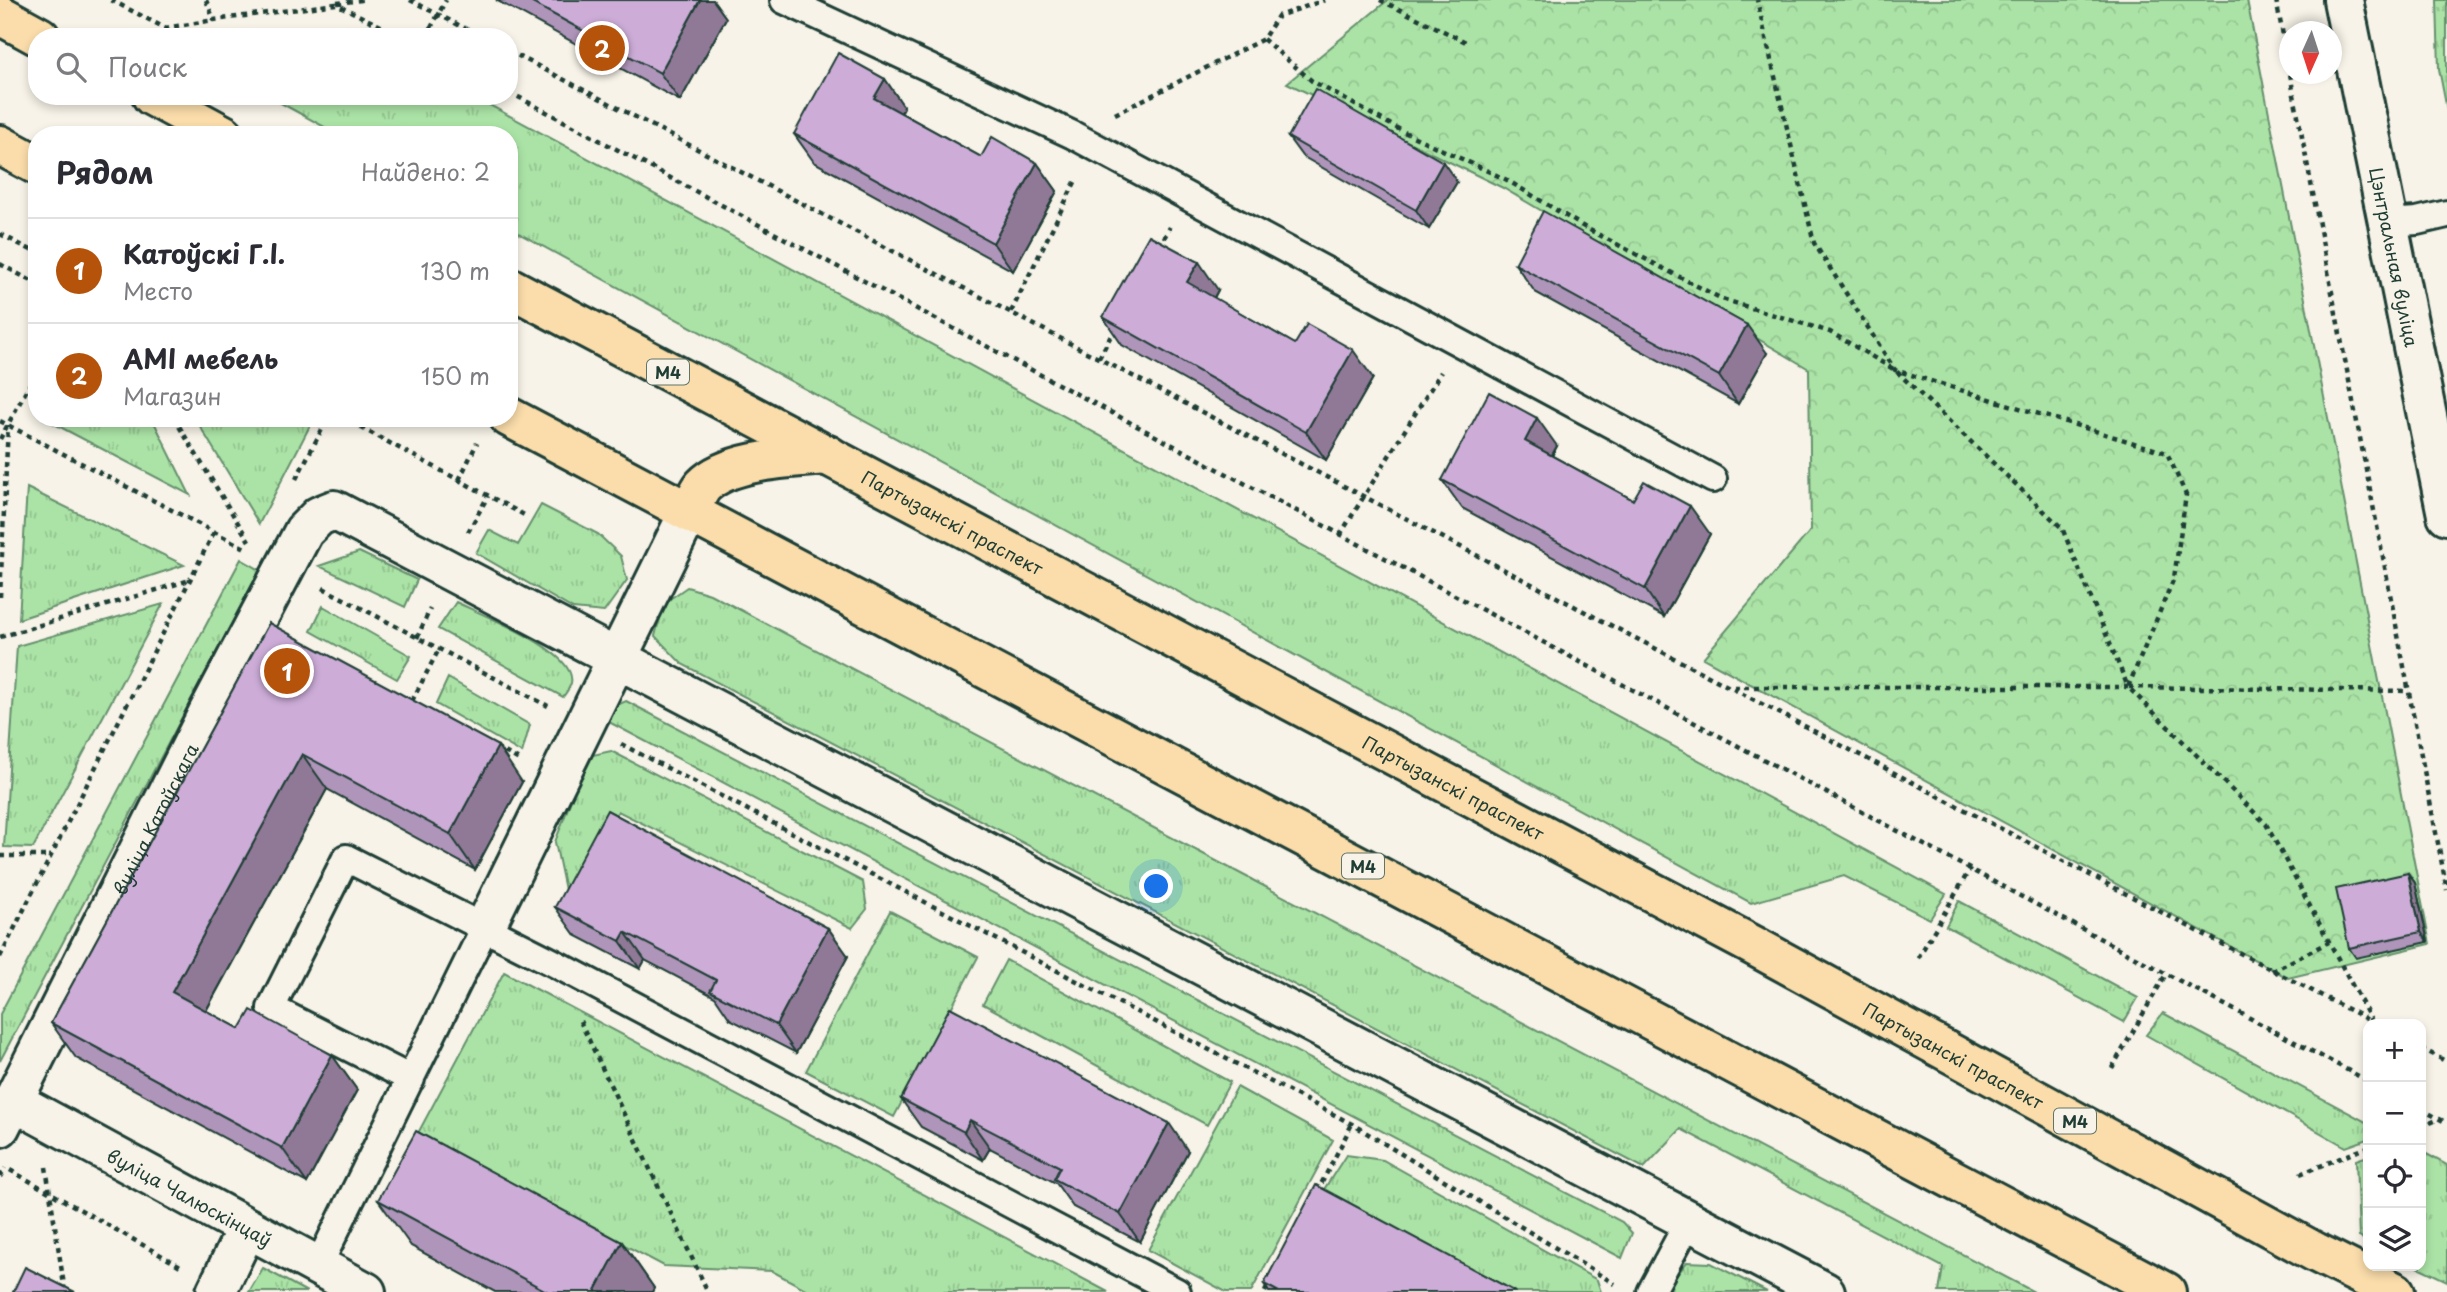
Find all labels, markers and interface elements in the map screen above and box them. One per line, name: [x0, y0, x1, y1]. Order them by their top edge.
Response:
north arrow: [2279, 21, 2342, 84]
pin: 2: [579, 22, 625, 74]
search box: [28, 28, 518, 105]
text: Поиск: [108, 47, 187, 86]
icon: search: [52, 48, 90, 86]
text: Рядом: [56, 149, 154, 194]
text: Найдено: 2: [361, 154, 490, 189]
street label: Цэнтральная вуліца: [2364, 164, 2426, 349]
text: Катоўскі Г.І.: [123, 234, 285, 273]
text: 1: [74, 253, 85, 288]
text: 130 m: [420, 253, 490, 288]
text: Место: [123, 273, 193, 308]
text: AMI мебель: [123, 339, 278, 378]
text: 2: [71, 358, 87, 393]
text: 150 m: [421, 358, 490, 393]
road number: М4: [647, 360, 689, 384]
text: Магазин: [123, 378, 222, 413]
street label: Партызанскі праспект: [857, 463, 1048, 581]
pin: 1: [264, 645, 310, 697]
street label: Партызанскі праспект: [1358, 728, 1550, 846]
street label: вуліца Катоўскага: [105, 738, 205, 899]
road number: М4: [1342, 853, 1384, 878]
your location: [1139, 869, 1173, 903]
street label: Партызанскі праспект: [1859, 995, 2049, 1115]
map controls: [2363, 1019, 2426, 1271]
button: +: [2363, 1019, 2426, 1082]
button: −: [2363, 1082, 2426, 1145]
road number: М4: [2054, 1108, 2096, 1134]
street label: вуліца Чалюскінцаў: [103, 1141, 277, 1252]
button: locate: [2363, 1145, 2426, 1208]
button: layers: [2363, 1208, 2426, 1271]

